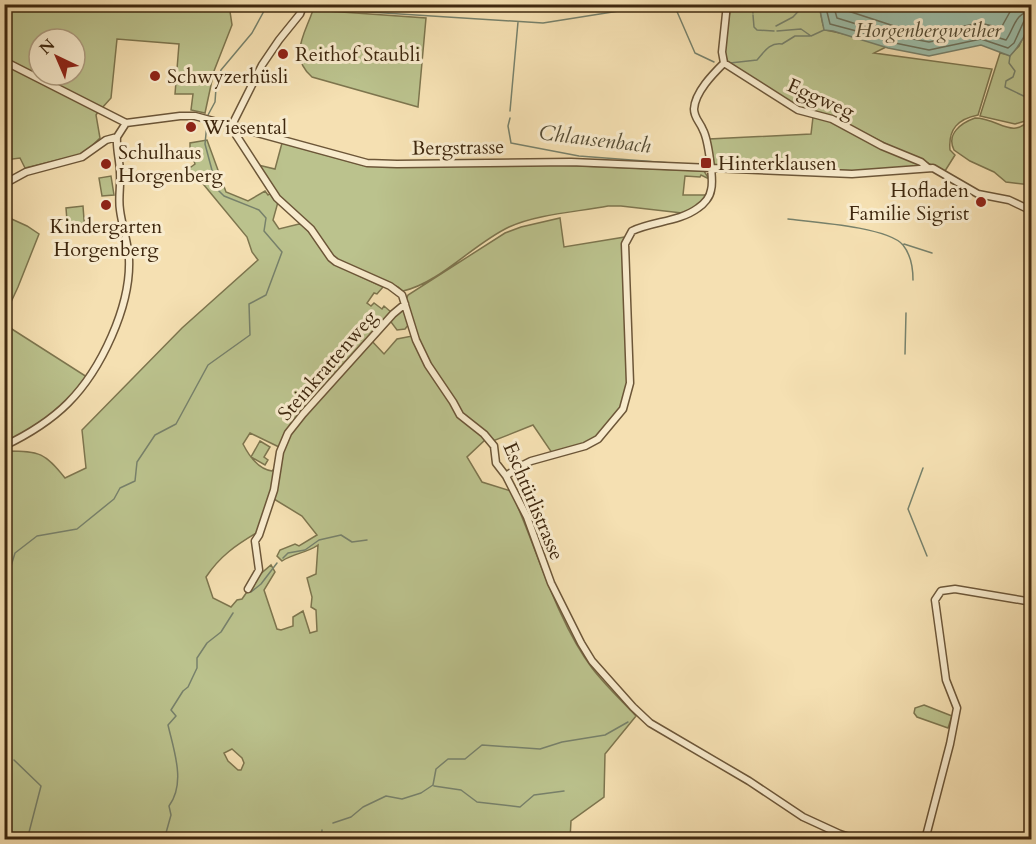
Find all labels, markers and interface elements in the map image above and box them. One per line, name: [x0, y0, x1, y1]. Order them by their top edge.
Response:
water label: Horgenbergweiher: [855, 16, 1002, 45]
north arrow: [27, 27, 87, 87]
text: N: [35, 34, 60, 60]
place label: Reithof Staubli: [295, 41, 421, 68]
marker: Reithof Staubli: [276, 47, 290, 61]
place label: Schwyzerhüsli: [167, 63, 289, 90]
marker: Schwyzerhüsli: [148, 69, 162, 83]
street label: Eggweg: [783, 72, 859, 126]
place label: Wiesental: [202, 114, 287, 141]
water label: Chlausenbach: [537, 118, 653, 161]
marker: Wiesental: [184, 120, 198, 134]
street label: Bergstrasse: [411, 133, 505, 162]
place label: Schulhaus Horgenberg: [118, 139, 224, 189]
place label: Hinterklausen: [718, 150, 838, 177]
marker: Hinterklausen: [699, 156, 713, 170]
marker: Schulhaus Horgenberg: [99, 157, 113, 171]
place label: Hofladen Familie Sigrist: [848, 177, 970, 227]
marker: Hofladen Familie Sigrist: [974, 195, 988, 209]
marker: Kindergarten Horgenberg: [99, 198, 113, 212]
place label: Kindergarten Horgenberg: [50, 213, 163, 263]
street label: Steinkrattenweg: [272, 304, 384, 426]
street label: Eschtürlistrasse: [497, 438, 571, 564]

